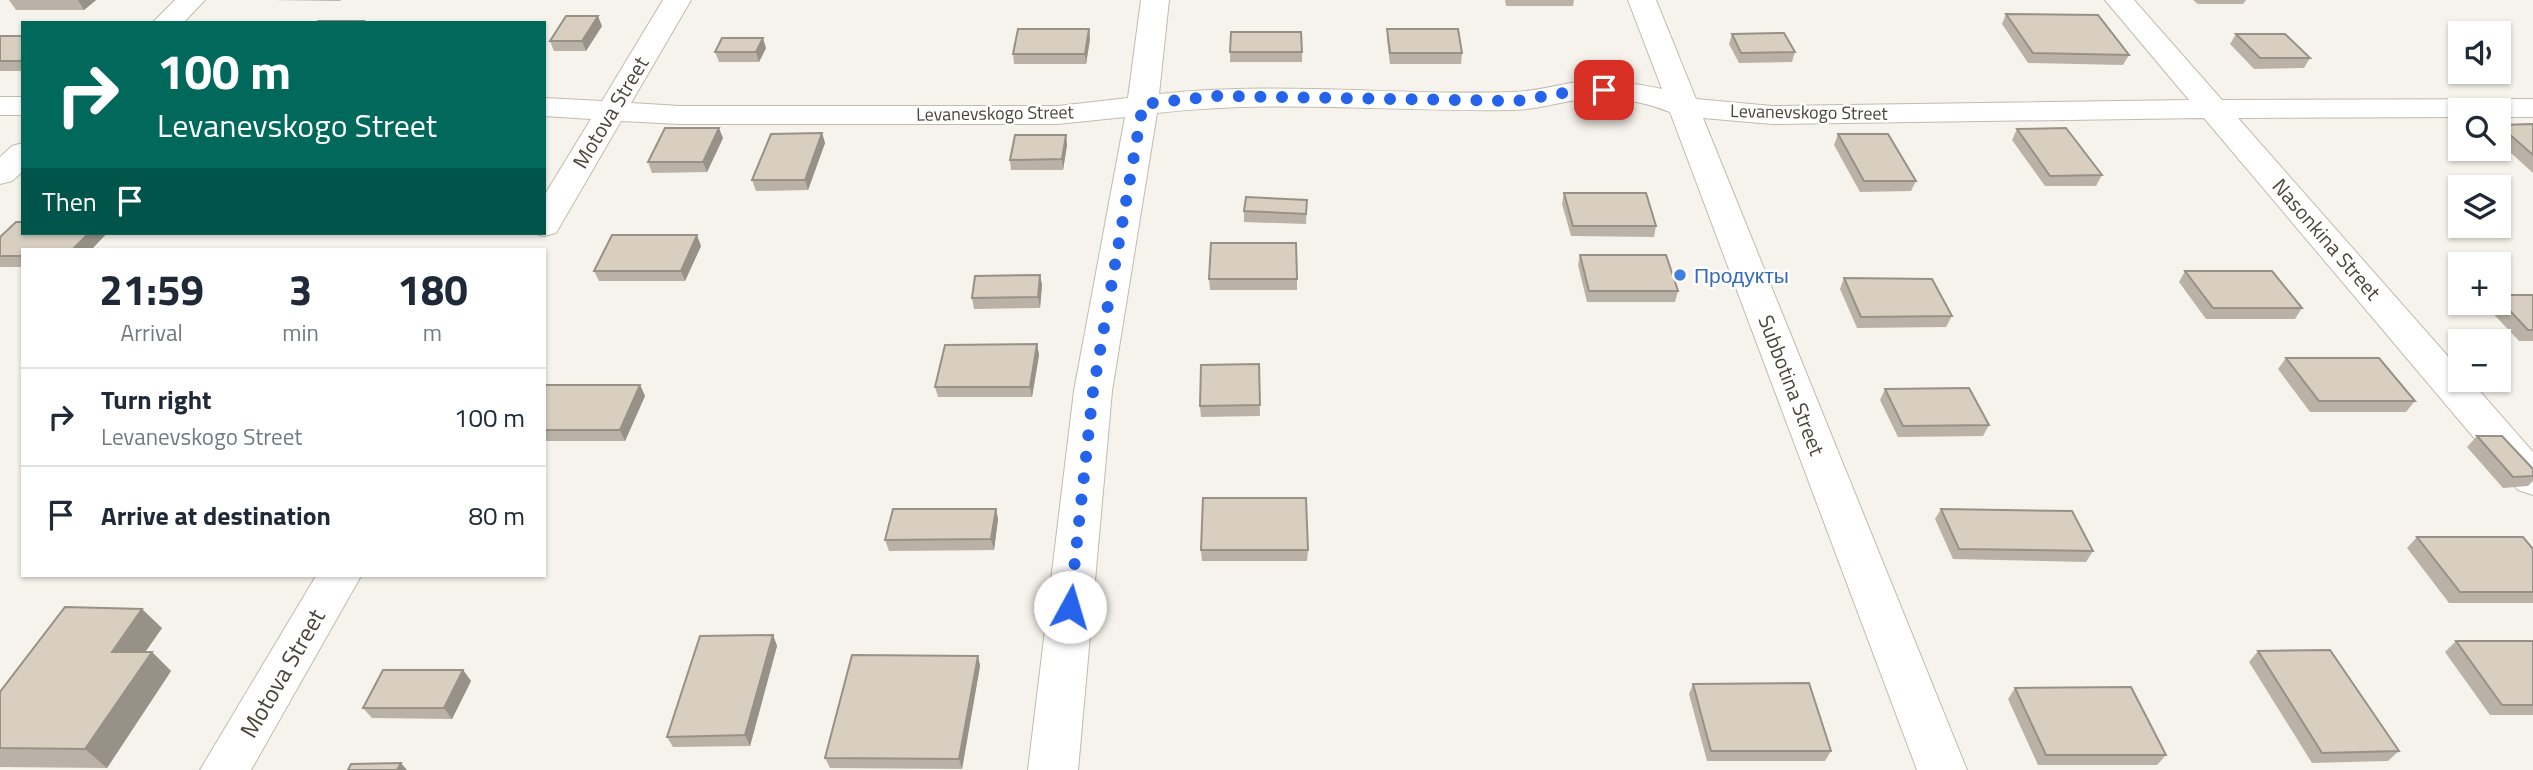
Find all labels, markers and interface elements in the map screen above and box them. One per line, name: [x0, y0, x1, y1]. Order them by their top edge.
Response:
map controls: [2448, 21, 2511, 392]
button: sound: [2448, 21, 2511, 84]
text: 100 m: [157, 33, 291, 108]
icon: right: [42, 49, 133, 140]
street label: Motova Street: [564, 49, 656, 174]
pin: [1574, 60, 1634, 120]
icon: arrive: [1585, 71, 1623, 109]
street label: Levanevskogo Street: [1730, 97, 1889, 127]
street label: Levanevskogo Street: [916, 98, 1075, 128]
button: search: [2448, 98, 2511, 161]
text: Levanevskogo Street: [157, 101, 437, 149]
street label: Nasonkina Street: [2265, 171, 2389, 307]
button: layers: [2448, 175, 2511, 238]
text: Then: [42, 182, 97, 221]
icon: arrive: [111, 182, 149, 220]
button: +: [2448, 252, 2511, 315]
text: 21:59: [99, 257, 204, 321]
text: 3: [289, 257, 312, 321]
text: 180: [397, 257, 468, 321]
place label: Продукты: [1694, 259, 1789, 291]
marker: Продукты: [1672, 267, 1688, 283]
street label: Subbotina Street: [1751, 310, 1834, 460]
text: Arrival: [120, 315, 183, 350]
text: min: [282, 315, 319, 350]
text: m: [423, 315, 442, 350]
button: −: [2448, 329, 2511, 392]
text: Turn right: [101, 380, 212, 419]
icon: right: [42, 398, 80, 436]
text: 100 m: [454, 398, 525, 437]
text: Levanevskogo Street: [101, 419, 302, 454]
icon: arrive: [42, 496, 80, 534]
text: Arrive at destination: [101, 496, 331, 535]
text: 80 m: [468, 496, 525, 535]
position arrow: [1033, 570, 1107, 644]
street label: Motova Street: [230, 601, 334, 744]

